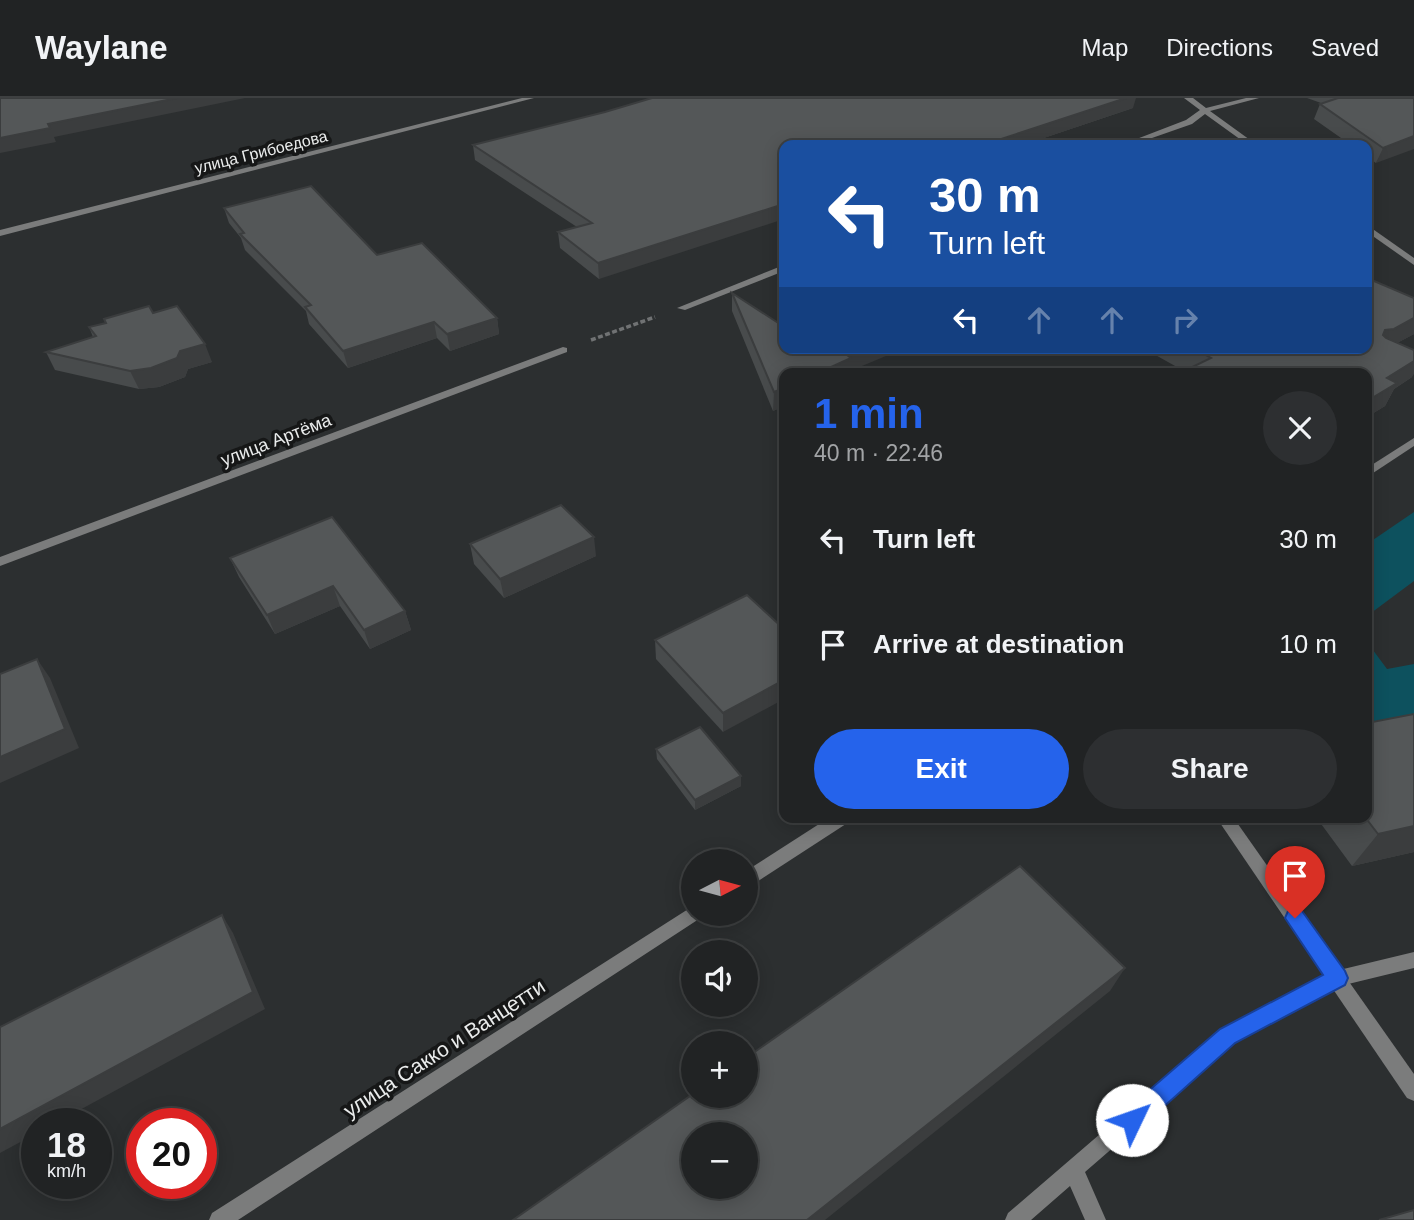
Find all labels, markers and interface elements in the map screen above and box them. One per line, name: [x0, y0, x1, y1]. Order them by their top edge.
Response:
text: Waylane: [35, 29, 168, 66]
text: Map: [1082, 34, 1128, 61]
text: Directions: [1166, 34, 1273, 61]
text: Saved: [1311, 34, 1379, 61]
street label: улица Грибоедова: [193, 127, 329, 177]
icon: left: [814, 168, 905, 259]
text: 30 m: [929, 168, 1041, 222]
text: Turn left: [929, 225, 1045, 261]
icon: left: [947, 301, 985, 339]
icon: ahead: [1020, 301, 1058, 339]
icon: ahead: [1093, 301, 1131, 339]
icon: right: [1166, 301, 1204, 339]
text: 1 min: [814, 390, 924, 437]
button: close: [1263, 391, 1337, 465]
street label: улица Артёма: [218, 409, 335, 470]
text: 40 m · 22:46: [814, 440, 943, 466]
icon: left: [814, 521, 852, 559]
text: Turn left: [873, 524, 975, 554]
text: 30 m: [1279, 524, 1337, 554]
icon: arrive: [814, 626, 852, 664]
text: Arrive at destination: [873, 629, 1124, 659]
text: 10 m: [1279, 629, 1337, 659]
button: Exit: [814, 729, 1069, 809]
button: Share: [1083, 729, 1337, 809]
pin: [1265, 846, 1325, 918]
north arrow: [681, 849, 758, 926]
map controls: [681, 849, 758, 1199]
icon: arrive: [1276, 857, 1314, 895]
button: sound: [681, 940, 758, 1017]
street label: улица Сакко и Ванцетти: [339, 974, 549, 1122]
button: +: [681, 1031, 758, 1108]
position arrow: [1095, 1083, 1169, 1157]
speed limit sign: 20: [126, 1108, 217, 1199]
button: −: [681, 1122, 758, 1199]
text: 18: [47, 1125, 86, 1164]
text: km/h: [47, 1161, 86, 1181]

